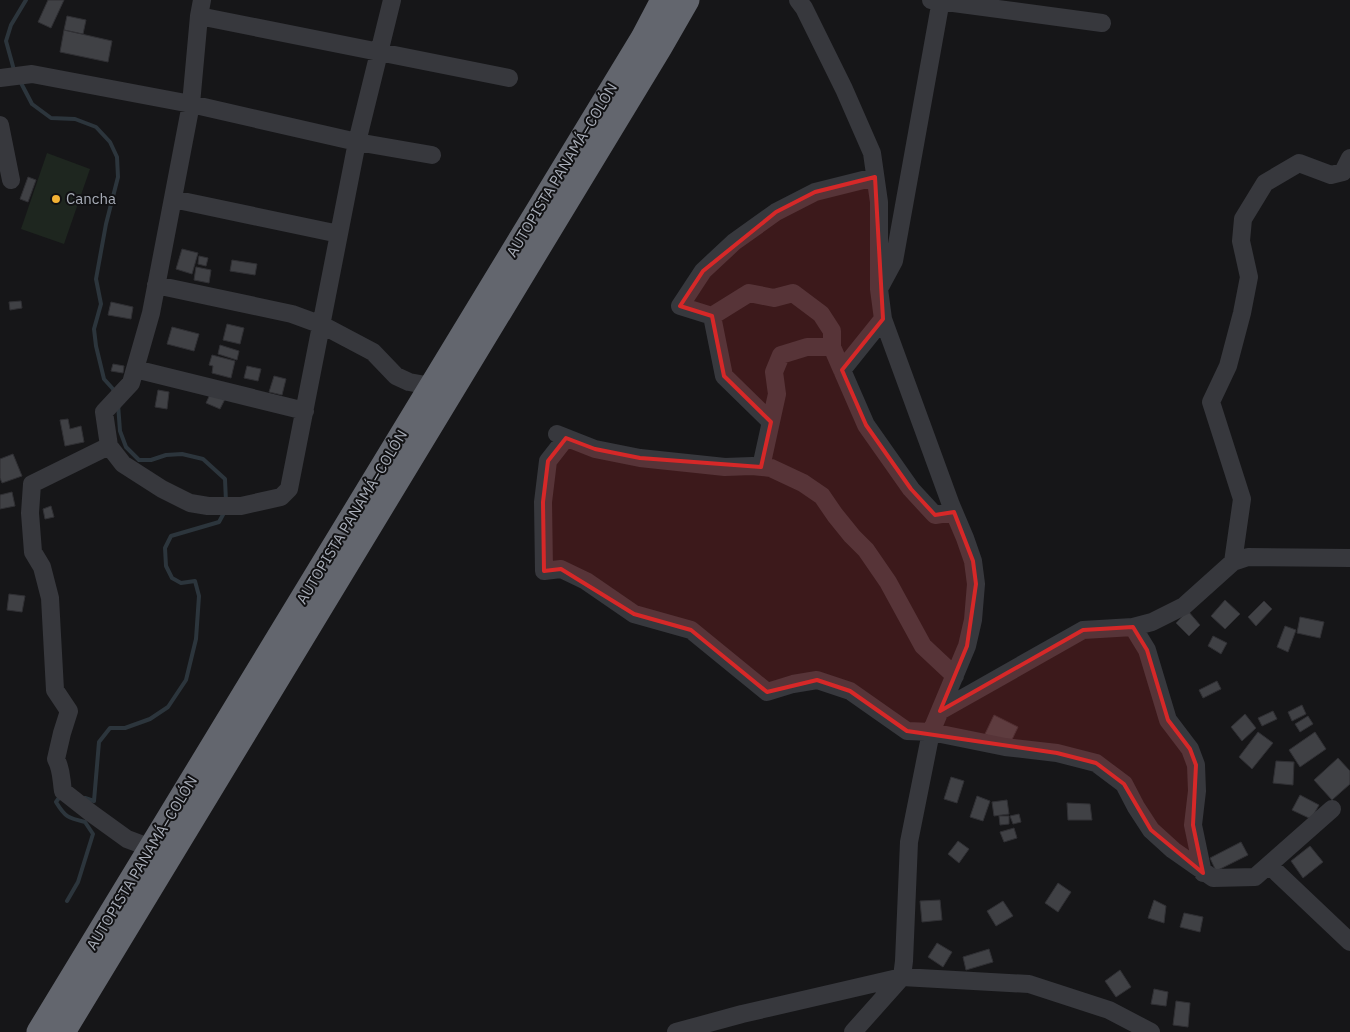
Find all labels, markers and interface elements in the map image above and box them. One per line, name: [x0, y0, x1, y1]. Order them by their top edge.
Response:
street label: AUTOPISTA PANAMÁ–COLÓN: [502, 79, 621, 260]
place label: Cancha: [66, 189, 116, 208]
marker: Cancha: [50, 193, 62, 205]
street label: AUTOPISTA PANAMÁ–COLÓN: [292, 426, 411, 607]
street label: AUTOPISTA PANAMÁ–COLÓN: [82, 772, 201, 953]

